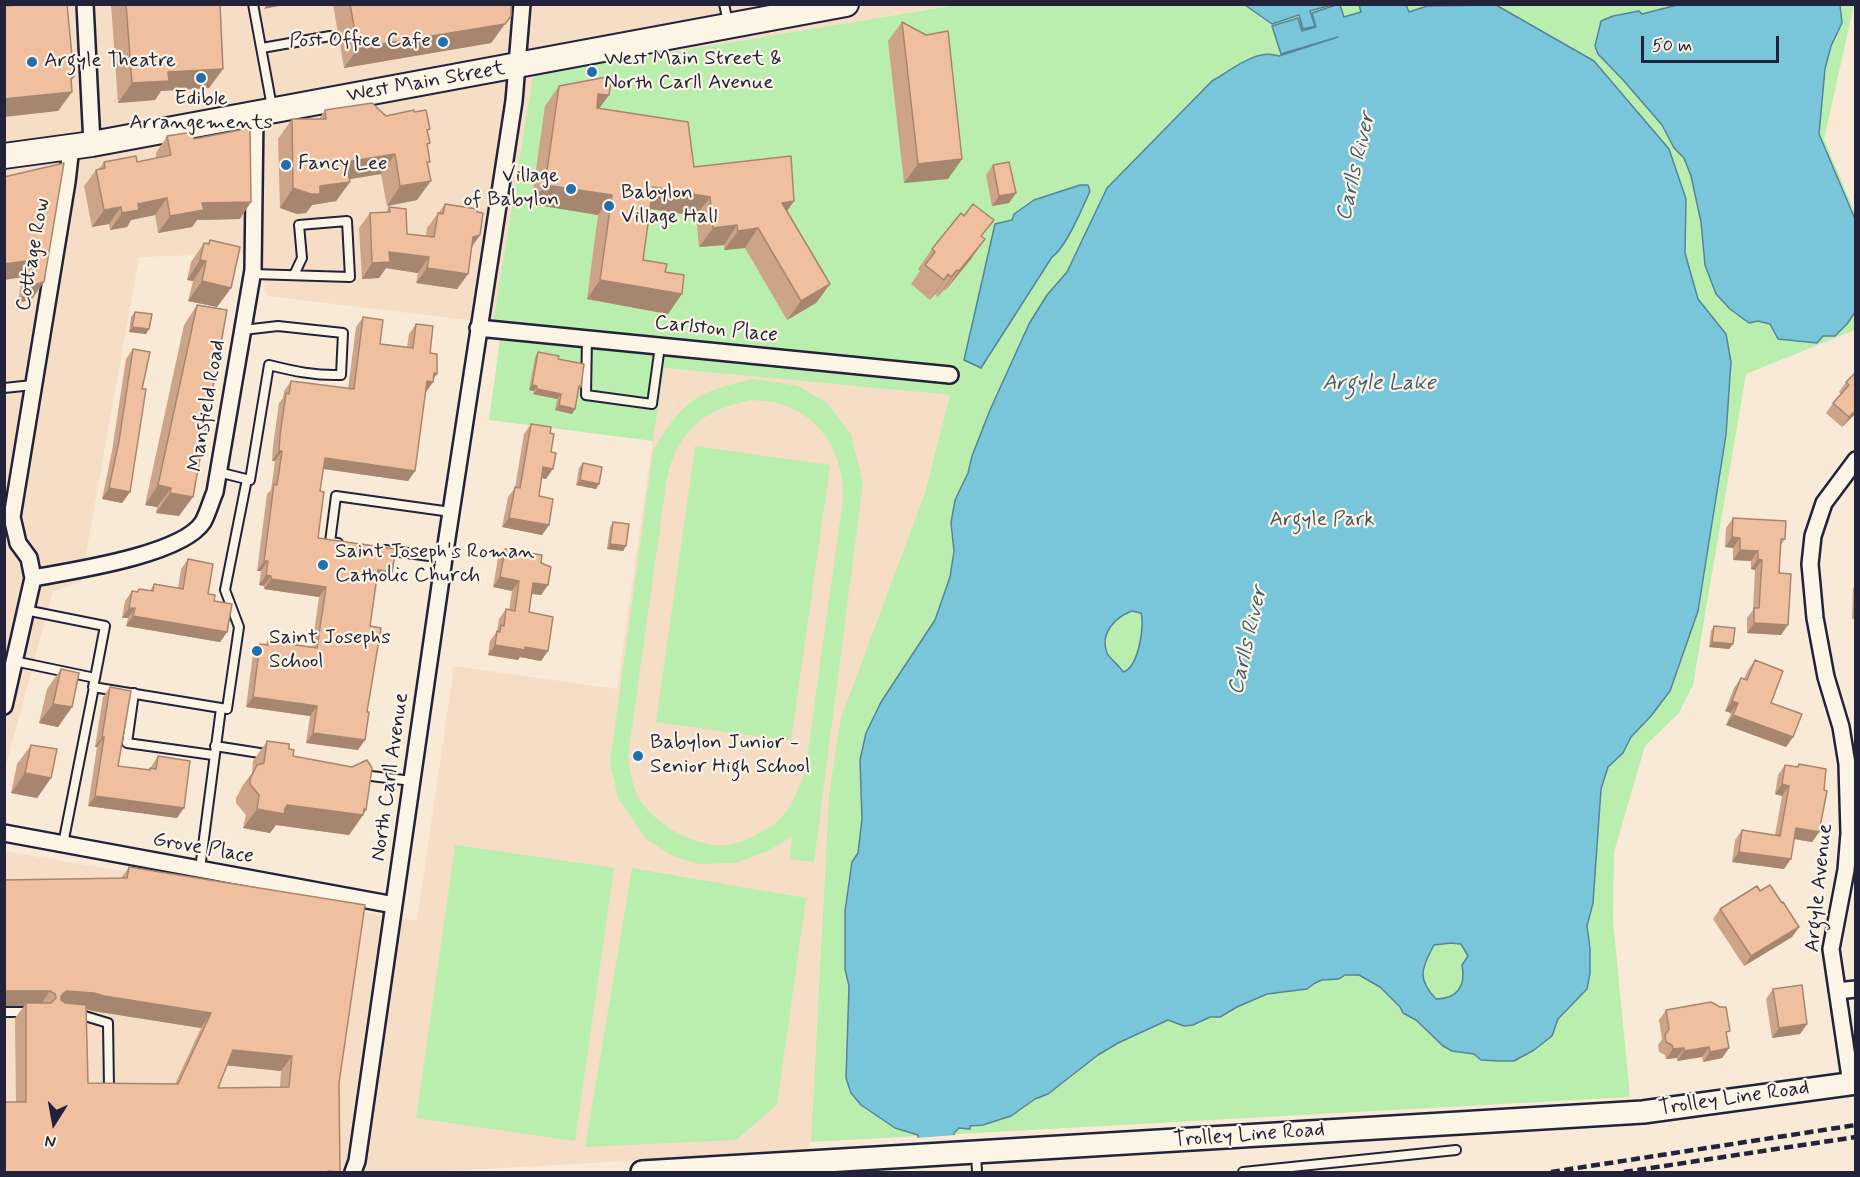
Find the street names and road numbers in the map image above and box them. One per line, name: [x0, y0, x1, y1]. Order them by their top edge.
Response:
street label: West Main Street: [345, 57, 507, 109]
street label: Cottage Row: [12, 197, 56, 313]
street label: Carlston Place: [653, 311, 779, 349]
street label: Mansfield Road: [184, 338, 232, 474]
street label: North Carll Avenue: [367, 691, 415, 863]
street label: Argyle Avenue: [1801, 822, 1839, 954]
street label: Grove Place: [151, 828, 255, 870]
street label: Trolley Line Road: [1657, 1076, 1811, 1122]
street label: Trolley Line Road: [1172, 1118, 1326, 1154]

